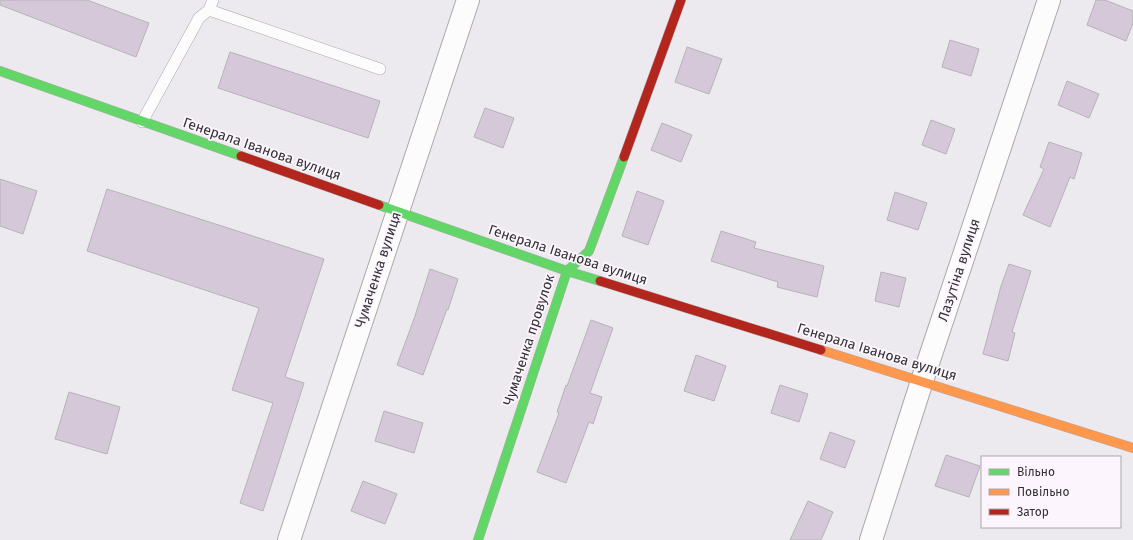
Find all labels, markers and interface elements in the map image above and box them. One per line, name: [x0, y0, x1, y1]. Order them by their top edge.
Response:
street label: Генерала Іванова вулиця: [181, 114, 343, 184]
street label: Чумаченка вулиця: [351, 210, 405, 330]
street label: Лазутіна вулиця: [934, 216, 984, 324]
street label: Генерала Іванова вулиця: [486, 221, 650, 289]
street label: Чумаченка провулок: [500, 271, 558, 408]
street label: Генерала Іванова вулиця: [795, 320, 959, 384]
legend: [981, 456, 1121, 528]
text: Вільно: [1017, 465, 1055, 479]
text: Повільно: [1017, 485, 1070, 499]
text: Затор: [1017, 505, 1049, 519]

